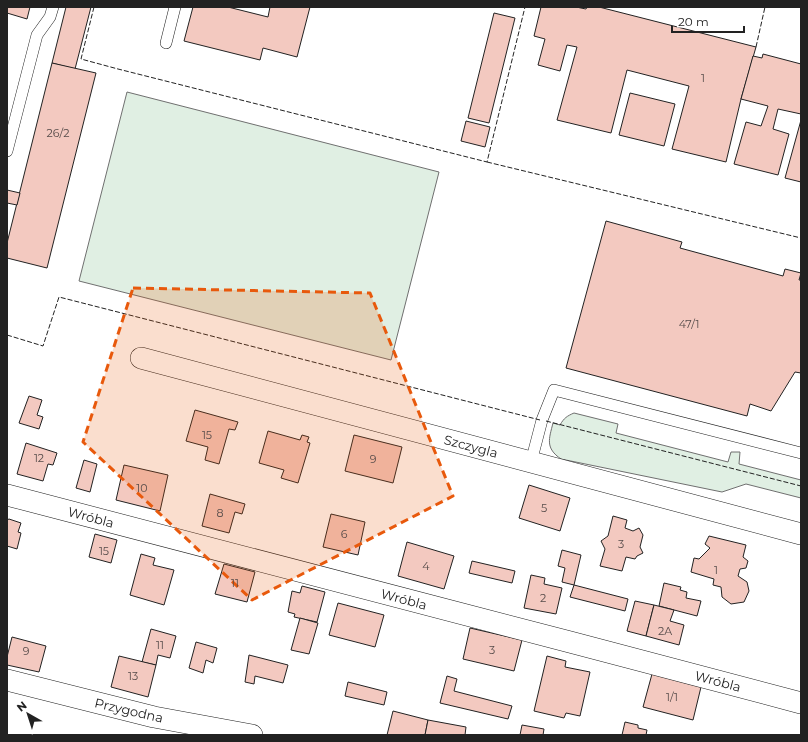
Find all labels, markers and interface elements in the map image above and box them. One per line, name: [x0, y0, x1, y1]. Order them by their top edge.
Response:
scale bar: [672, 8, 744, 34]
text: 20 m: [678, 14, 709, 29]
house number: 1: [701, 71, 705, 85]
house number: 26/2: [47, 126, 69, 140]
house number: 47/1: [679, 317, 699, 331]
house number: 15: [202, 428, 212, 442]
street label: Szczygla: [442, 431, 500, 461]
house number: 12: [34, 451, 44, 465]
house number: 9: [370, 452, 377, 466]
house number: 10: [136, 481, 148, 495]
house number: 5: [541, 501, 547, 515]
street label: Wróbla: [66, 503, 116, 531]
house number: 8: [216, 506, 224, 520]
house number: 6: [341, 527, 348, 541]
house number: 3: [618, 537, 624, 551]
house number: 15: [99, 544, 109, 558]
house number: 4: [422, 559, 430, 573]
house number: 1: [714, 563, 718, 577]
house number: 11: [231, 576, 239, 590]
street label: Wróbla: [379, 585, 429, 613]
house number: 2: [540, 591, 546, 605]
house number: 2A: [658, 624, 672, 638]
house number: 11: [156, 638, 164, 652]
house number: 3: [489, 643, 495, 657]
house number: 9: [23, 644, 30, 658]
street label: Wróbla: [693, 667, 743, 695]
house number: 13: [128, 669, 138, 683]
house number: 1/1: [666, 690, 678, 704]
north arrow: [8, 694, 48, 734]
street label: Przygodna: [93, 694, 165, 726]
text: N: [14, 698, 30, 714]

